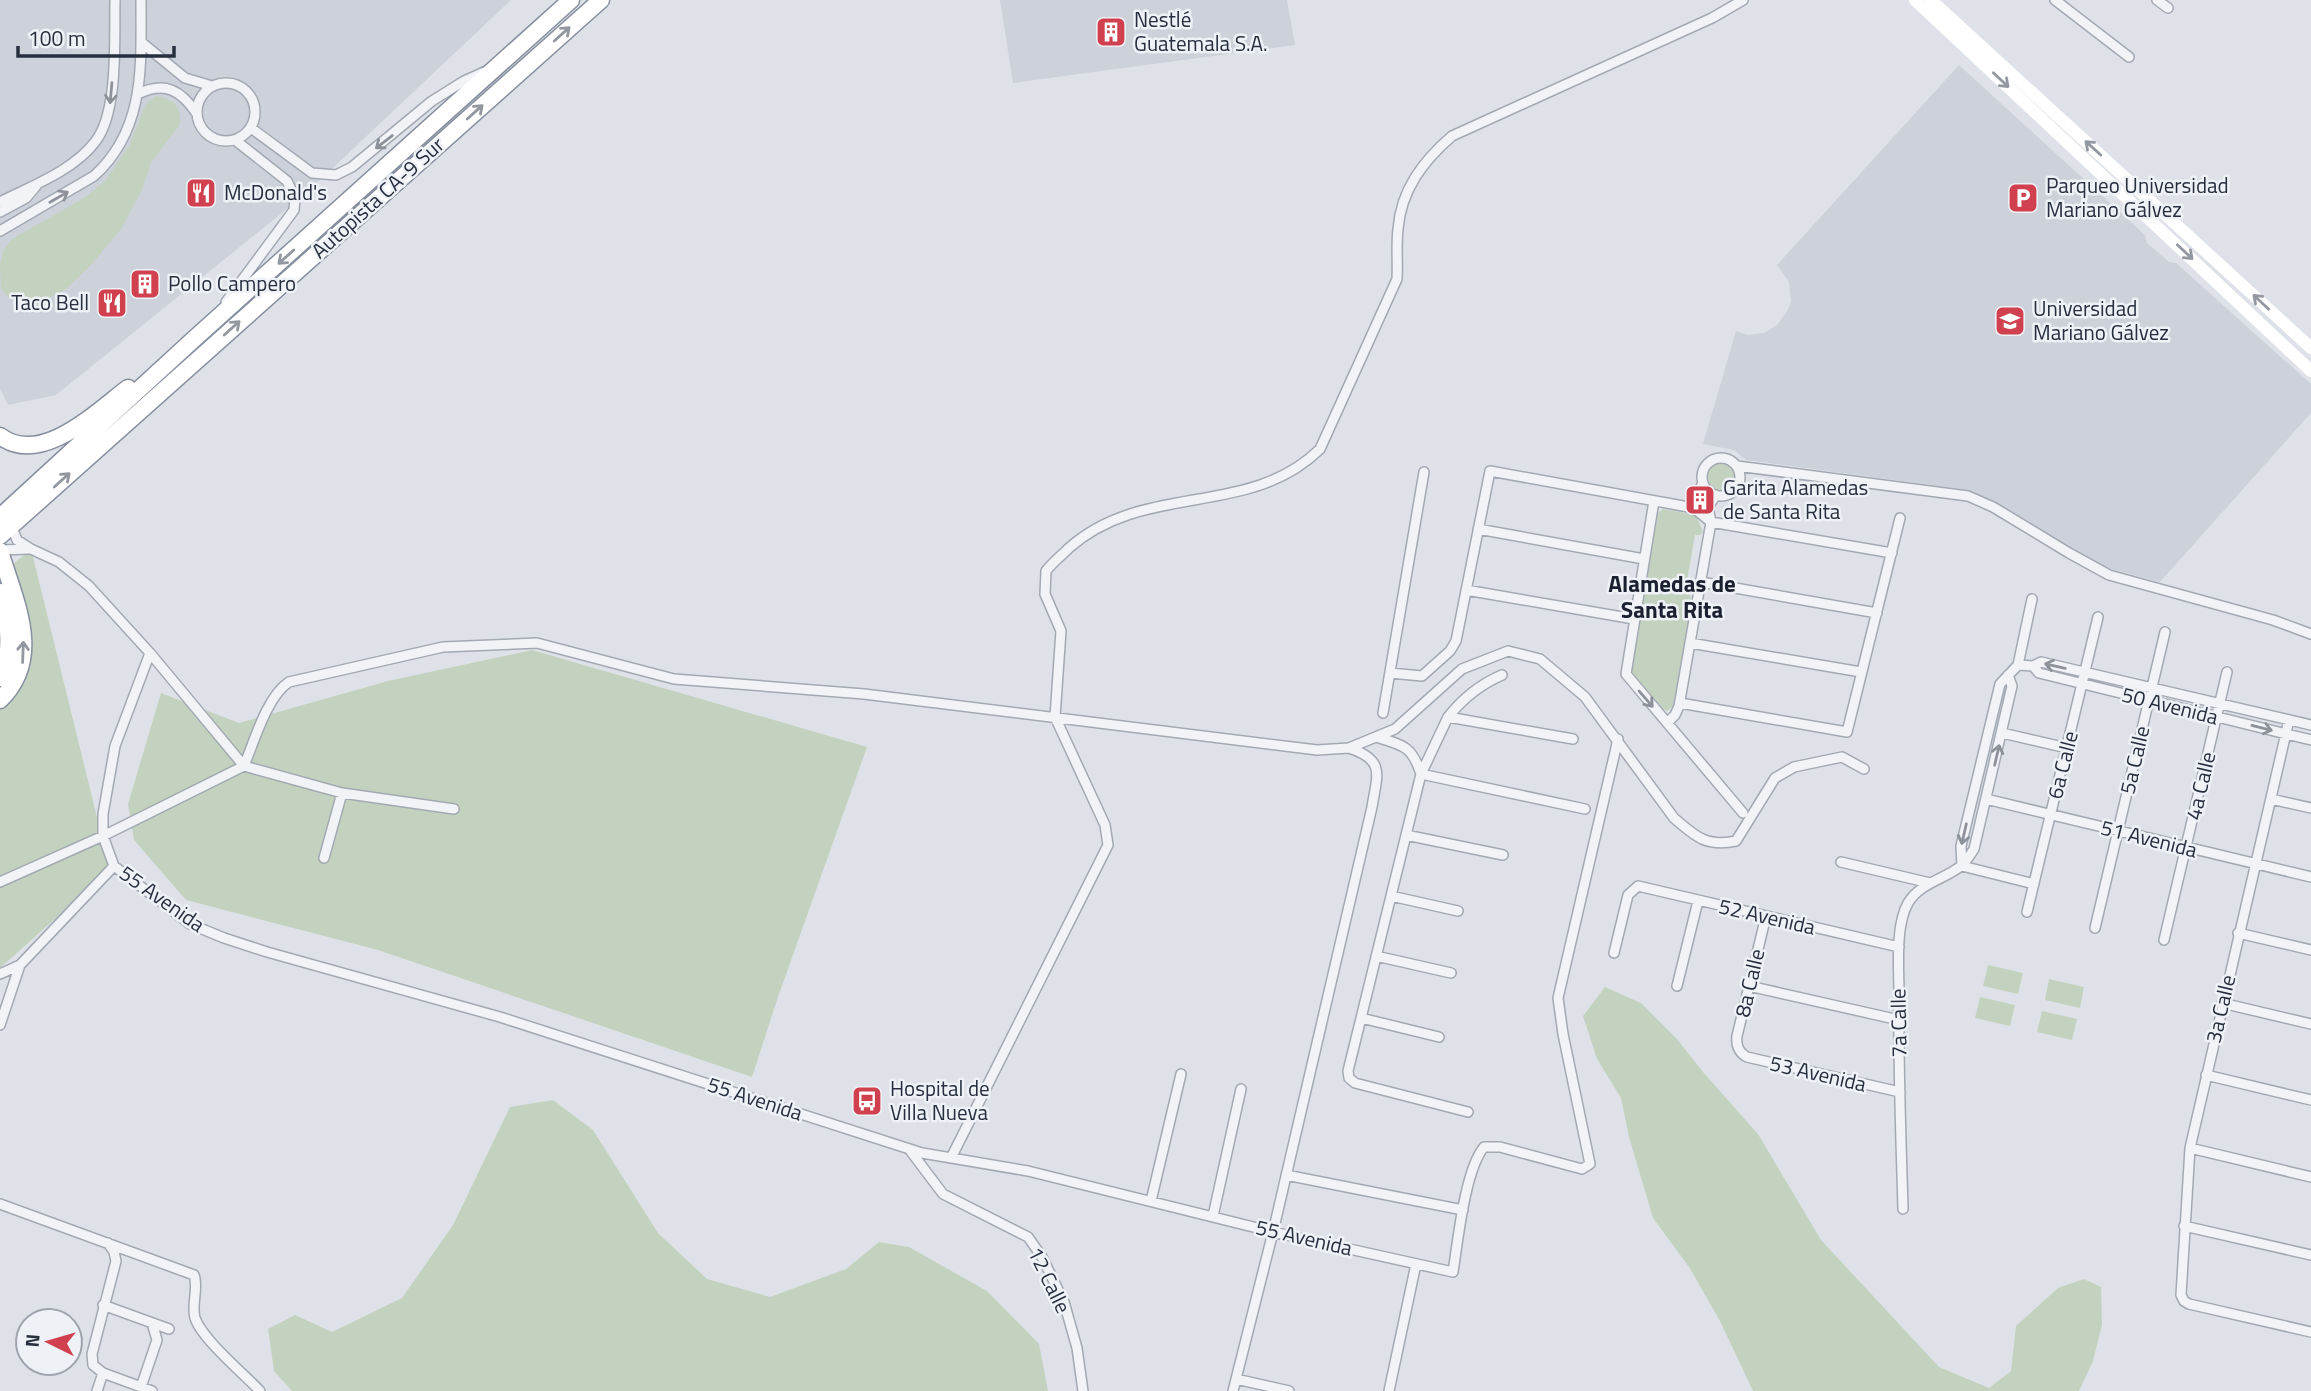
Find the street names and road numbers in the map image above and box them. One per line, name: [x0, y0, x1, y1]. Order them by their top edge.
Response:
street label: Autopista CA-9 Sur: [304, 129, 451, 266]
street label: 50 Avenida: [2119, 678, 2222, 733]
street label: 5a Calle: [2111, 722, 2157, 797]
street label: 6a Calle: [2038, 727, 2086, 802]
street label: 4a Calle: [2177, 748, 2223, 823]
street label: 51 Avenida: [2098, 811, 2201, 866]
street label: 55 Avenida: [113, 857, 212, 940]
street label: 52 Avenida: [1716, 889, 1819, 943]
street label: 8a Calle: [1726, 945, 1772, 1020]
street label: 3a Calle: [2197, 971, 2243, 1046]
street label: 7a Calle: [1881, 988, 1915, 1058]
street label: 53 Avenida: [1767, 1046, 1870, 1100]
street label: 55 Avenida: [704, 1068, 807, 1129]
street label: 55 Avenida: [1253, 1210, 1356, 1264]
street label: 12 Calle: [1020, 1241, 1080, 1318]

